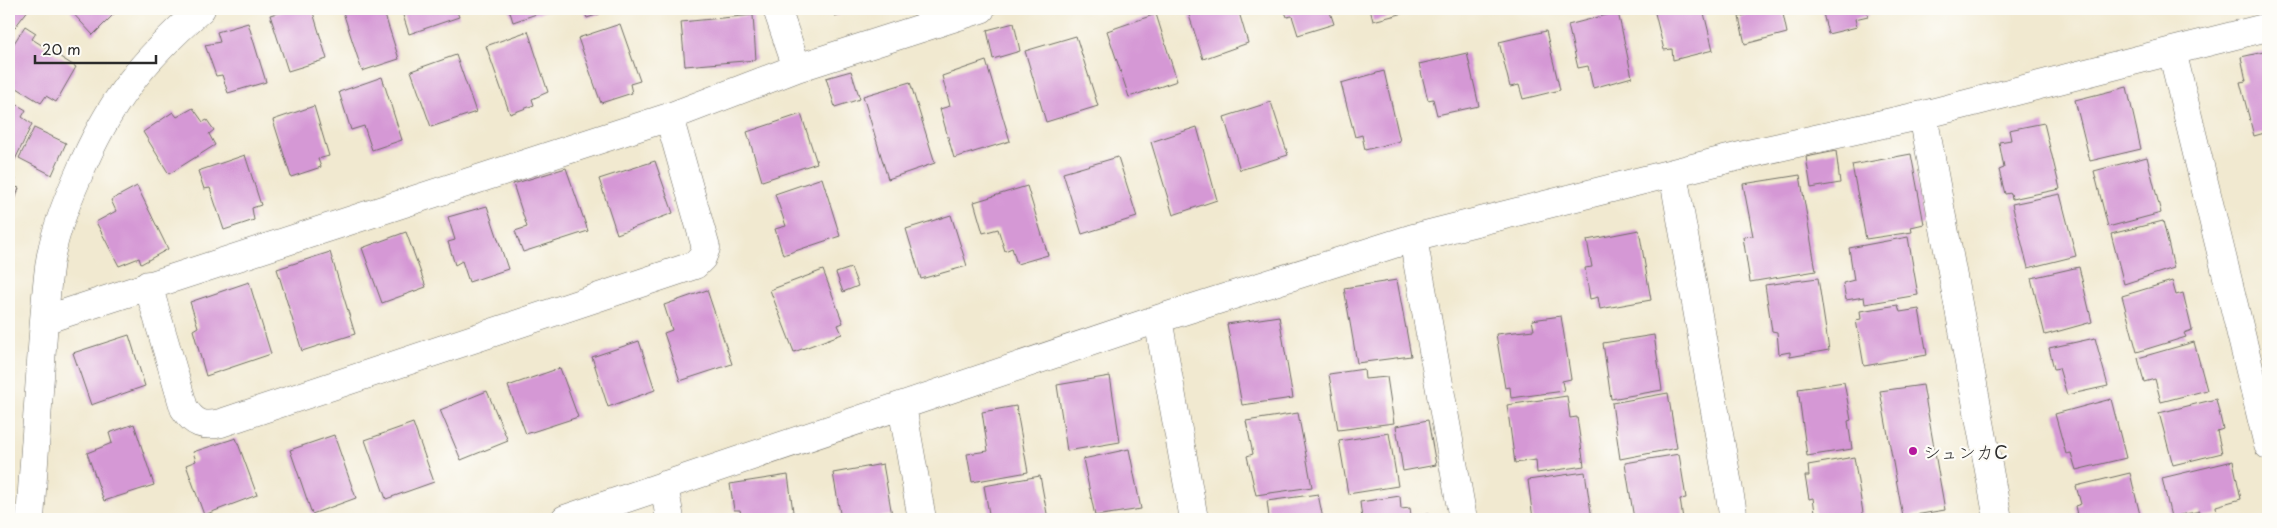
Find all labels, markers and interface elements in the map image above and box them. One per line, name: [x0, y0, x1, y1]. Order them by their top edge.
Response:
scale bar: [35, 32, 156, 64]
text: 20 m: [42, 37, 81, 60]
place label: シュンカC: [1923, 438, 2008, 465]
marker: シュンカC: [1907, 445, 1919, 457]

